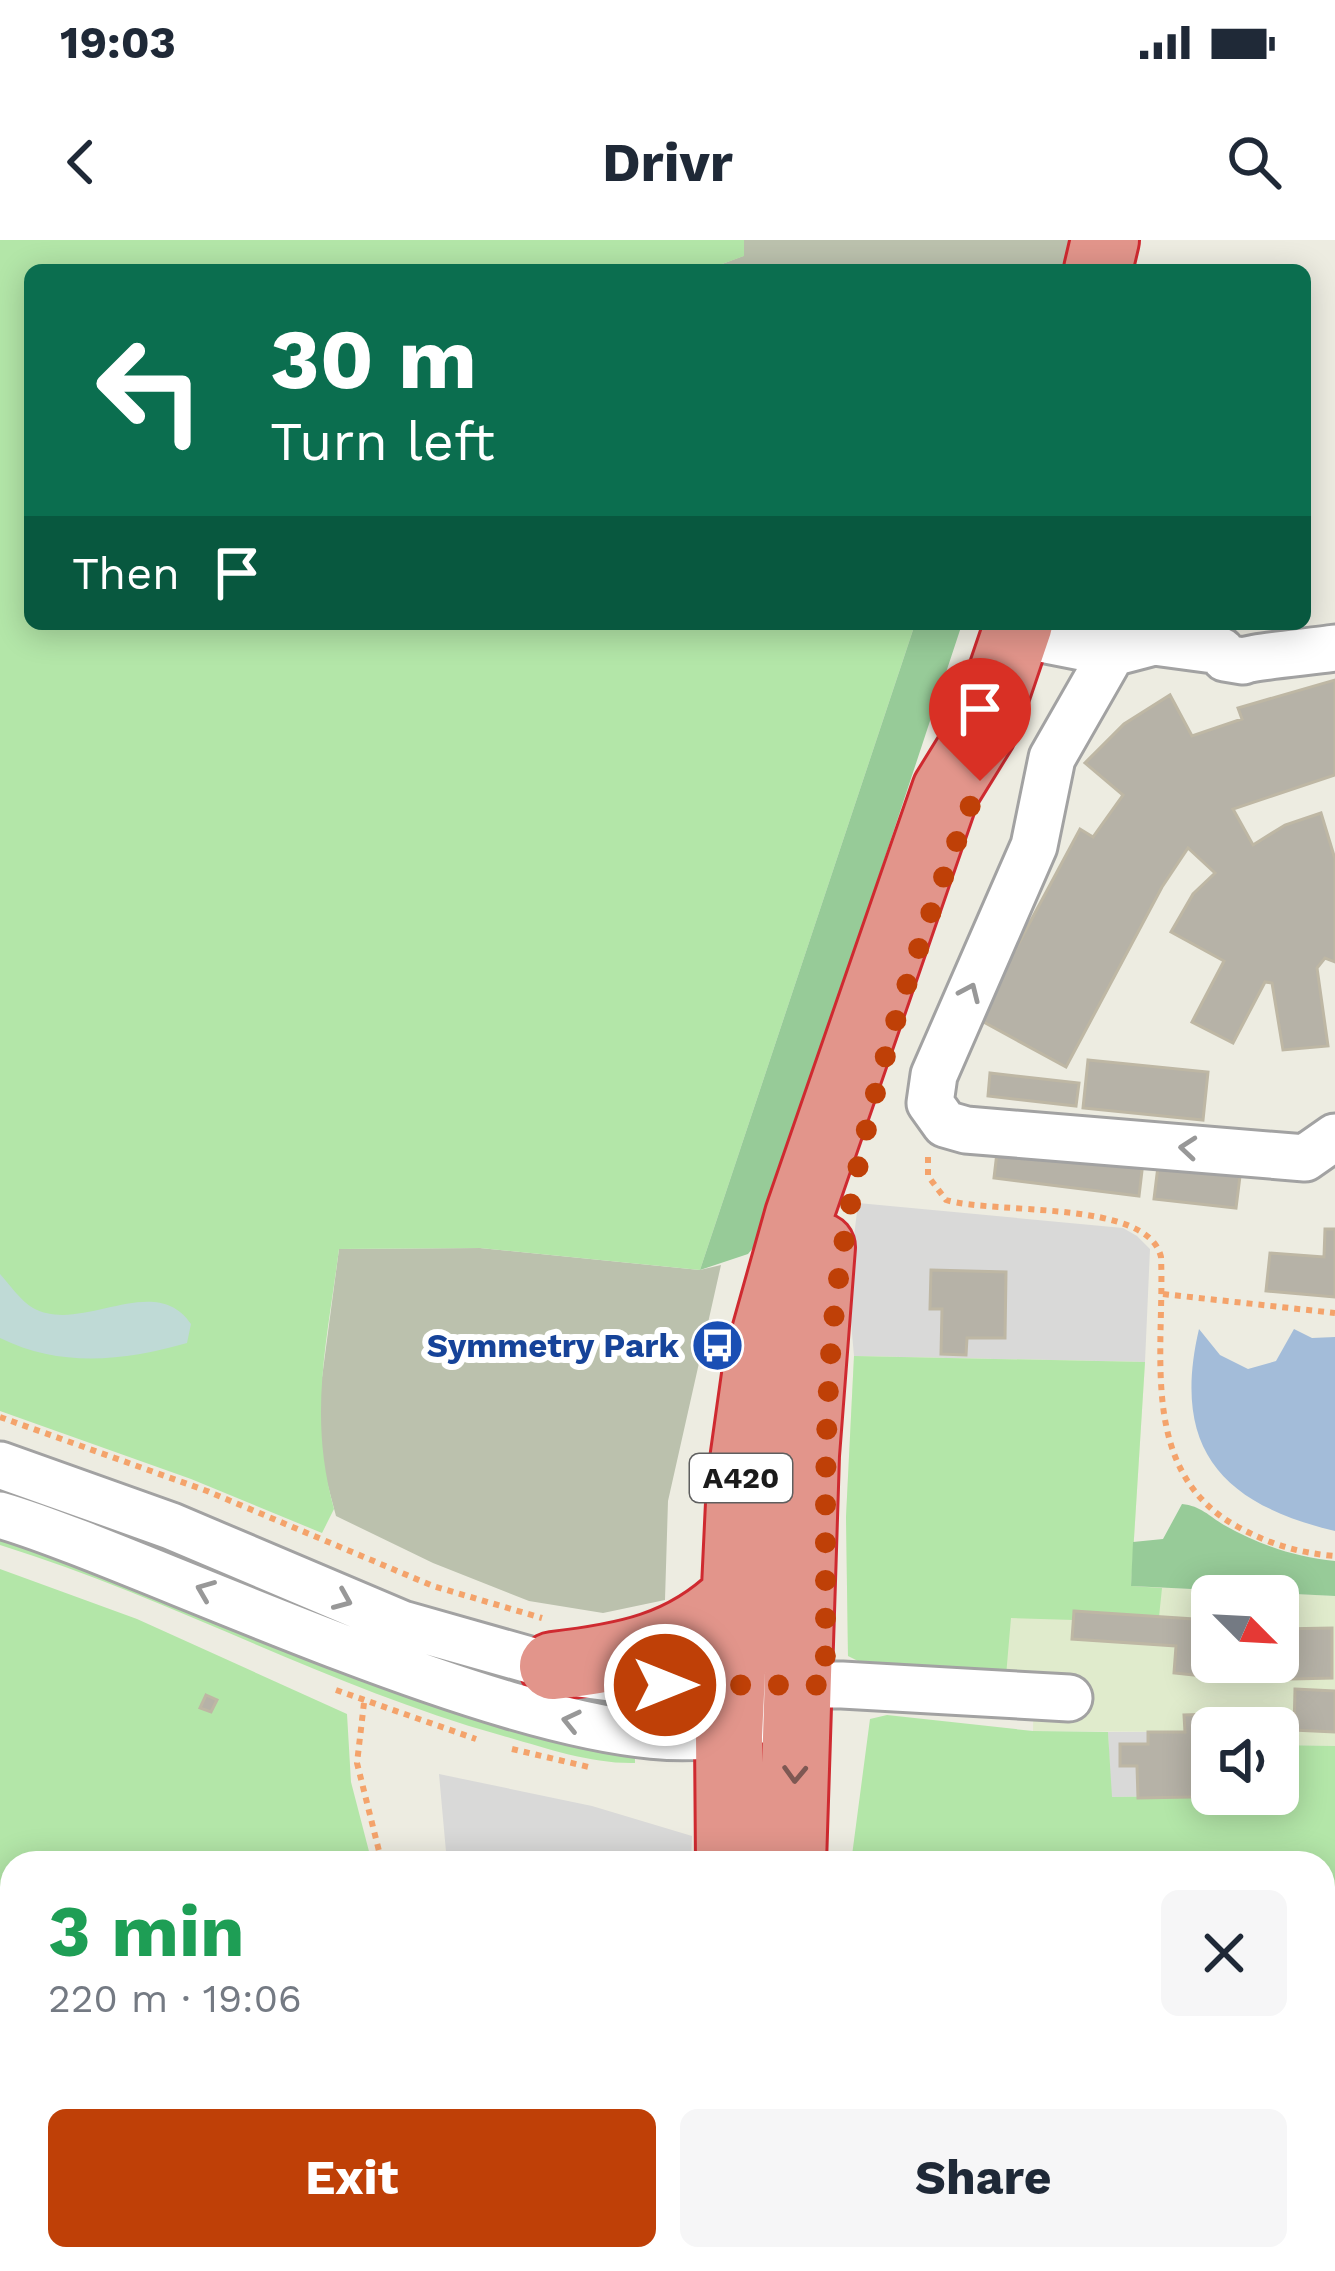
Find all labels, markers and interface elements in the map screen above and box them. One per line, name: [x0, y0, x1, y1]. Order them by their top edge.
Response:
text: 19:03: [60, 16, 176, 69]
icon: back: [48, 129, 114, 195]
icon: search: [1221, 129, 1287, 195]
text: Drivr: [602, 131, 733, 194]
text: 30 m: [270, 310, 477, 408]
icon: left: [72, 312, 228, 468]
text: Turn left: [270, 410, 495, 473]
icon: arrive: [204, 540, 270, 606]
text: Then: [72, 547, 180, 600]
pin: [929, 658, 1031, 781]
icon: arrive: [947, 676, 1013, 742]
one-way arrow: [956, 983, 980, 1004]
one-way arrow: [1178, 1136, 1197, 1162]
bus stop icon: Symmetry Park: [690, 1317, 746, 1373]
place label: Symmetry Park: [427, 1326, 679, 1365]
road number: A420: [690, 1454, 792, 1502]
north arrow: [1191, 1575, 1299, 1683]
map controls: [1191, 1575, 1299, 1815]
one-way arrow: [195, 1580, 216, 1605]
one-way arrow: [331, 1586, 352, 1610]
position arrow: [602, 1622, 728, 1748]
button: sound: [1191, 1707, 1299, 1815]
one-way arrow: [562, 1710, 582, 1735]
one-way arrow: [782, 1765, 808, 1784]
text: 3 min: [48, 1889, 245, 1973]
button: close: [1161, 1890, 1287, 2016]
text: 220 m · 19:06: [48, 1976, 302, 2021]
button: Exit: [48, 2109, 656, 2247]
button: Share: [680, 2109, 1287, 2247]

